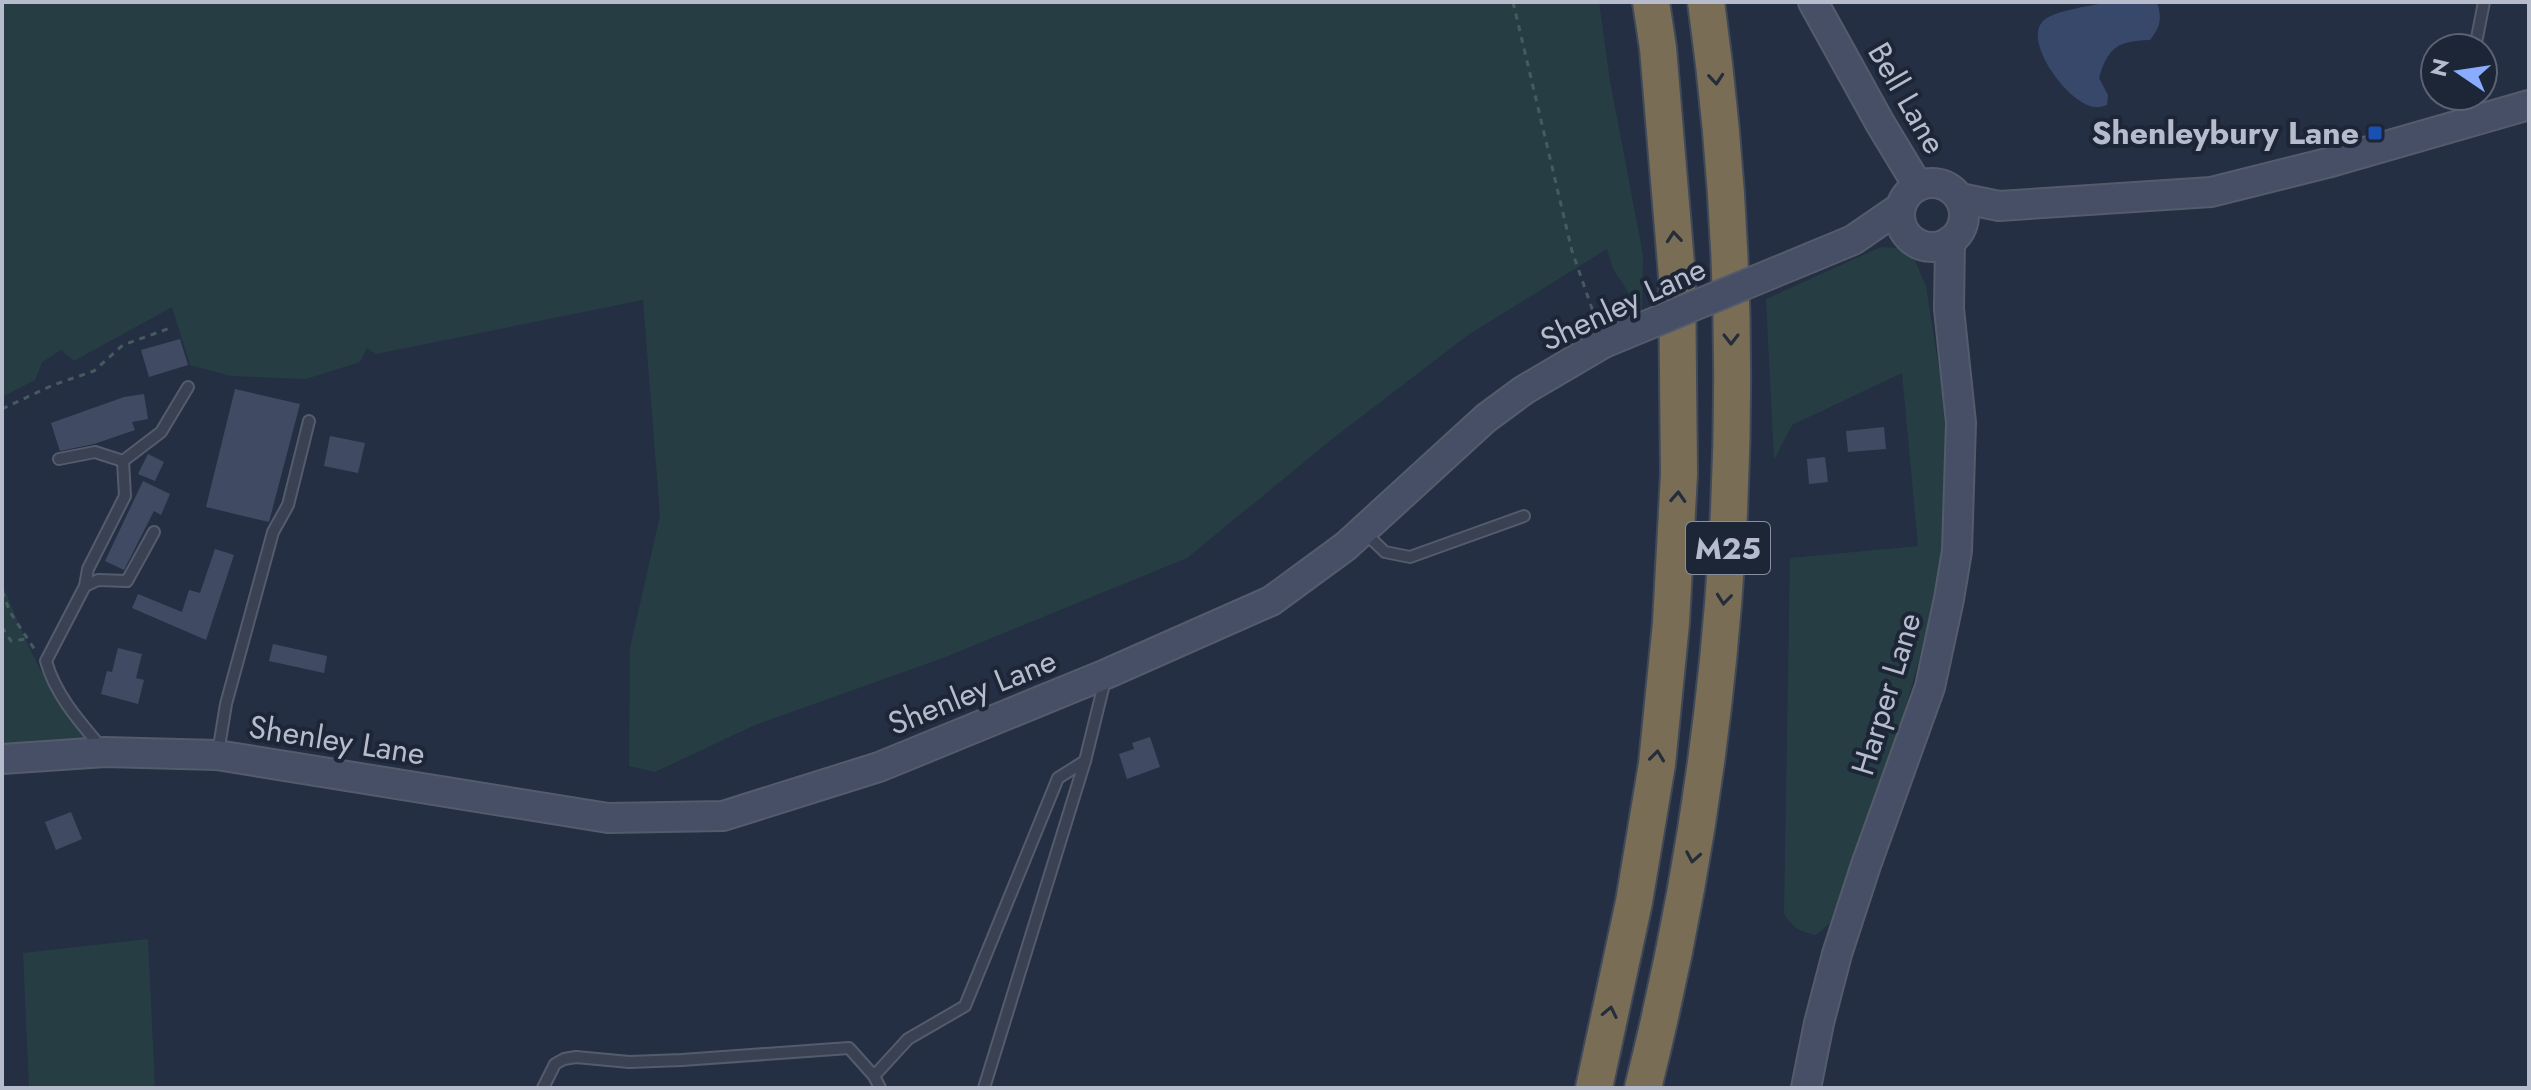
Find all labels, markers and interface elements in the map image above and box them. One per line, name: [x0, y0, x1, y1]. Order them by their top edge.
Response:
north arrow: [2419, 32, 2499, 112]
street label: Bell Lane: [1857, 34, 1957, 162]
text: N: [2422, 55, 2457, 80]
one-way arrow: [1707, 73, 1724, 86]
place label: Shenleybury Lane: [2091, 110, 2359, 156]
marker: Shenleybury Lane: [2366, 124, 2384, 142]
one-way arrow: [1665, 230, 1682, 243]
street label: Shenley Lane: [1533, 246, 1713, 362]
one-way arrow: [1722, 333, 1740, 346]
one-way arrow: [1669, 490, 1686, 503]
road number: M25: [1686, 522, 1770, 574]
one-way arrow: [1716, 592, 1733, 605]
street label: Harper Lane: [1840, 607, 1932, 781]
street label: Shenley Lane: [881, 637, 1063, 747]
street label: Shenley Lane: [246, 703, 428, 777]
one-way arrow: [1649, 749, 1666, 762]
one-way arrow: [1685, 850, 1702, 863]
one-way arrow: [1601, 1006, 1618, 1019]

